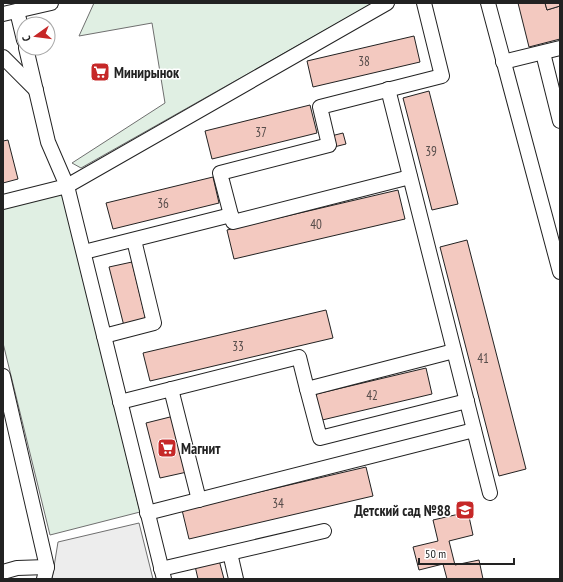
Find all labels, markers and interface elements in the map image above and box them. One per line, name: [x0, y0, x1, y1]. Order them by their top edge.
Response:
north arrow: [16, 16, 56, 56]
text: С: [19, 34, 34, 43]
house number: 38: [358, 53, 370, 70]
supermarket icon: Минирынок: [89, 61, 111, 83]
place label: Минирынок: [114, 63, 180, 82]
house number: 37: [255, 124, 267, 141]
house number: 39: [425, 143, 437, 160]
house number: 36: [157, 195, 169, 212]
house number: 40: [310, 216, 322, 233]
house number: 33: [232, 338, 244, 355]
house number: 41: [477, 350, 489, 367]
house number: 42: [366, 387, 378, 404]
supermarket icon: Магнит: [156, 437, 178, 459]
place label: Магнит: [181, 439, 221, 458]
house number: 34: [272, 495, 284, 512]
school or university icon: Детский сад №88: [454, 499, 476, 521]
place label: Детский сад №88: [354, 501, 451, 520]
scale bar: [419, 540, 514, 566]
text: 50 m: [425, 546, 446, 561]

